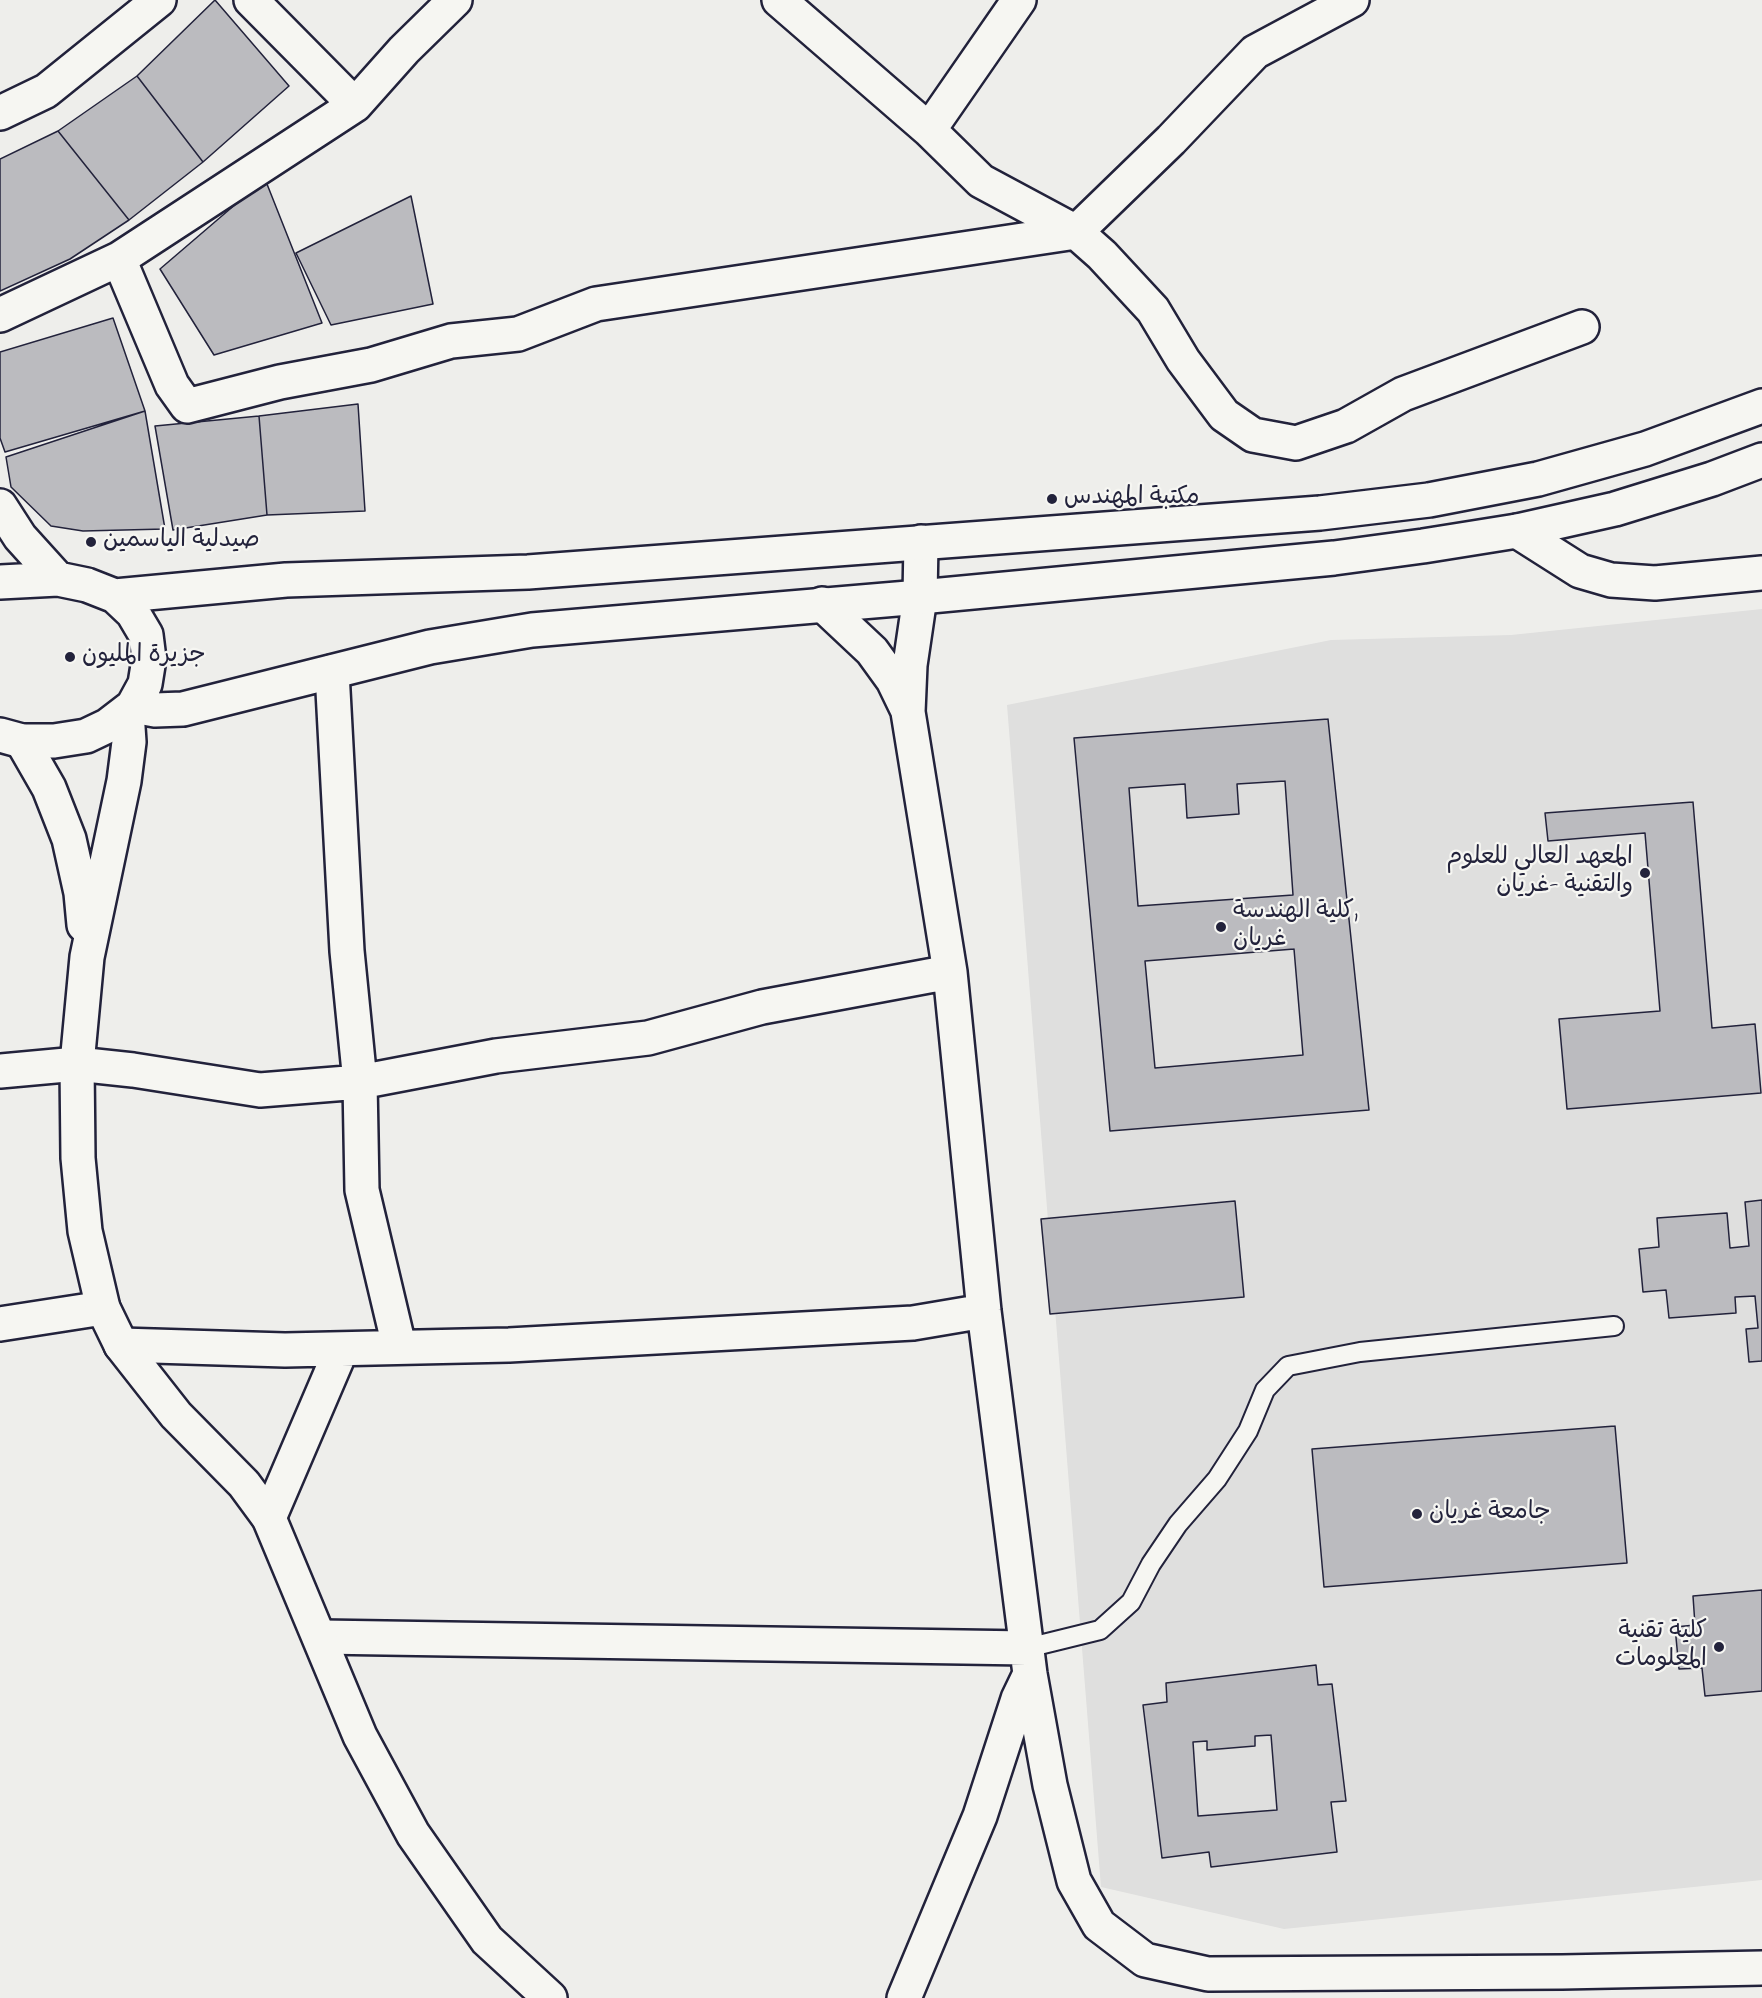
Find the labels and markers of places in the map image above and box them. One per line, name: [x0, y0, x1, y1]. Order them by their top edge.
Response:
place label: مكتبة المهندس: [1064, 485, 1200, 513]
marker: مكتبة المهندس: [1045, 492, 1059, 506]
place label: صيدلية الياسمين: [103, 528, 260, 556]
marker: صيدلية الياسمين: [84, 535, 98, 549]
place label: جزيرة المليون: [82, 643, 206, 671]
marker: جزيرة المليون: [63, 650, 77, 664]
place label: المعهد العالي للعلوم والتقنية -غريان: [1446, 845, 1633, 901]
marker: المعهد العالي للعلوم والتقنية -غريان: [1638, 866, 1652, 880]
place label: كلية الهندسة, غريان: [1233, 899, 1358, 955]
marker: كلية الهندسة, غريان: [1214, 920, 1228, 934]
place label: جامعة غريان: [1429, 1500, 1551, 1528]
marker: جامعة غريان: [1410, 1507, 1424, 1521]
place label: كلية تقنية المعلومات: [1615, 1619, 1707, 1675]
marker: كلية تقنية المعلومات: [1712, 1640, 1726, 1654]

